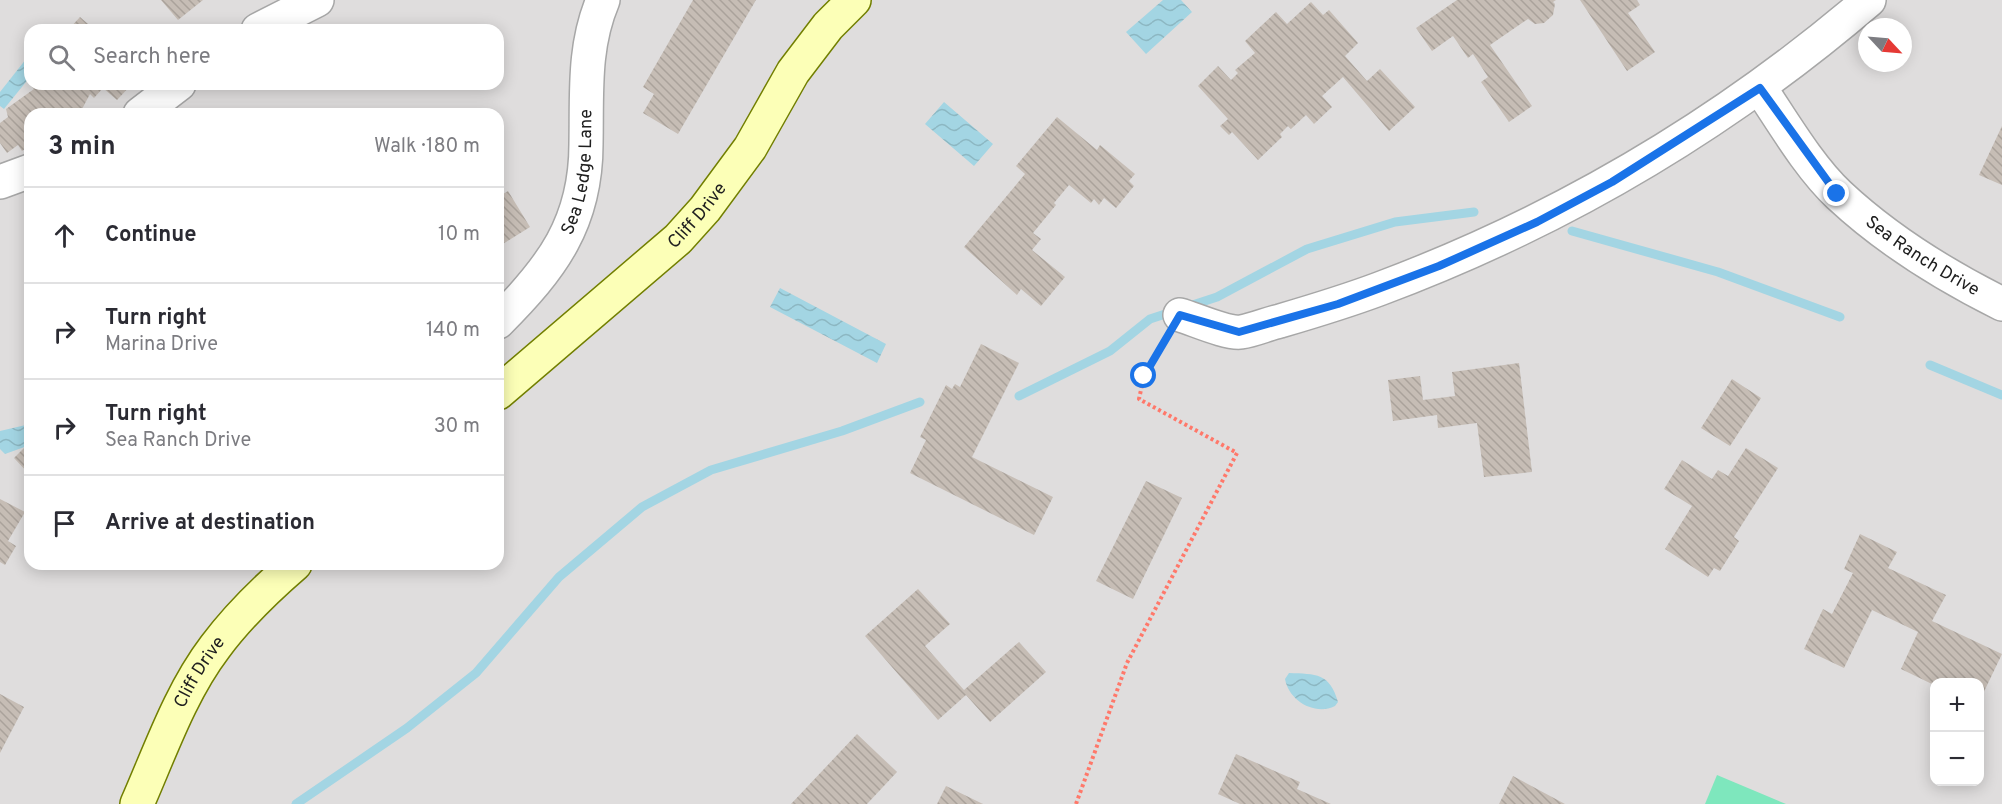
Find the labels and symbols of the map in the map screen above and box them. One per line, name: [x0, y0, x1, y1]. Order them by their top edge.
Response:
north arrow: [1858, 18, 1912, 72]
street label: Sea Ledge Lane: [556, 109, 598, 239]
street label: Cliff Drive: [663, 178, 732, 254]
route end: [1823, 180, 1849, 206]
street label: Sea Ranch Drive: [1860, 211, 1983, 302]
route start: [1130, 362, 1156, 388]
street label: Cliff Drive: [169, 632, 230, 712]

